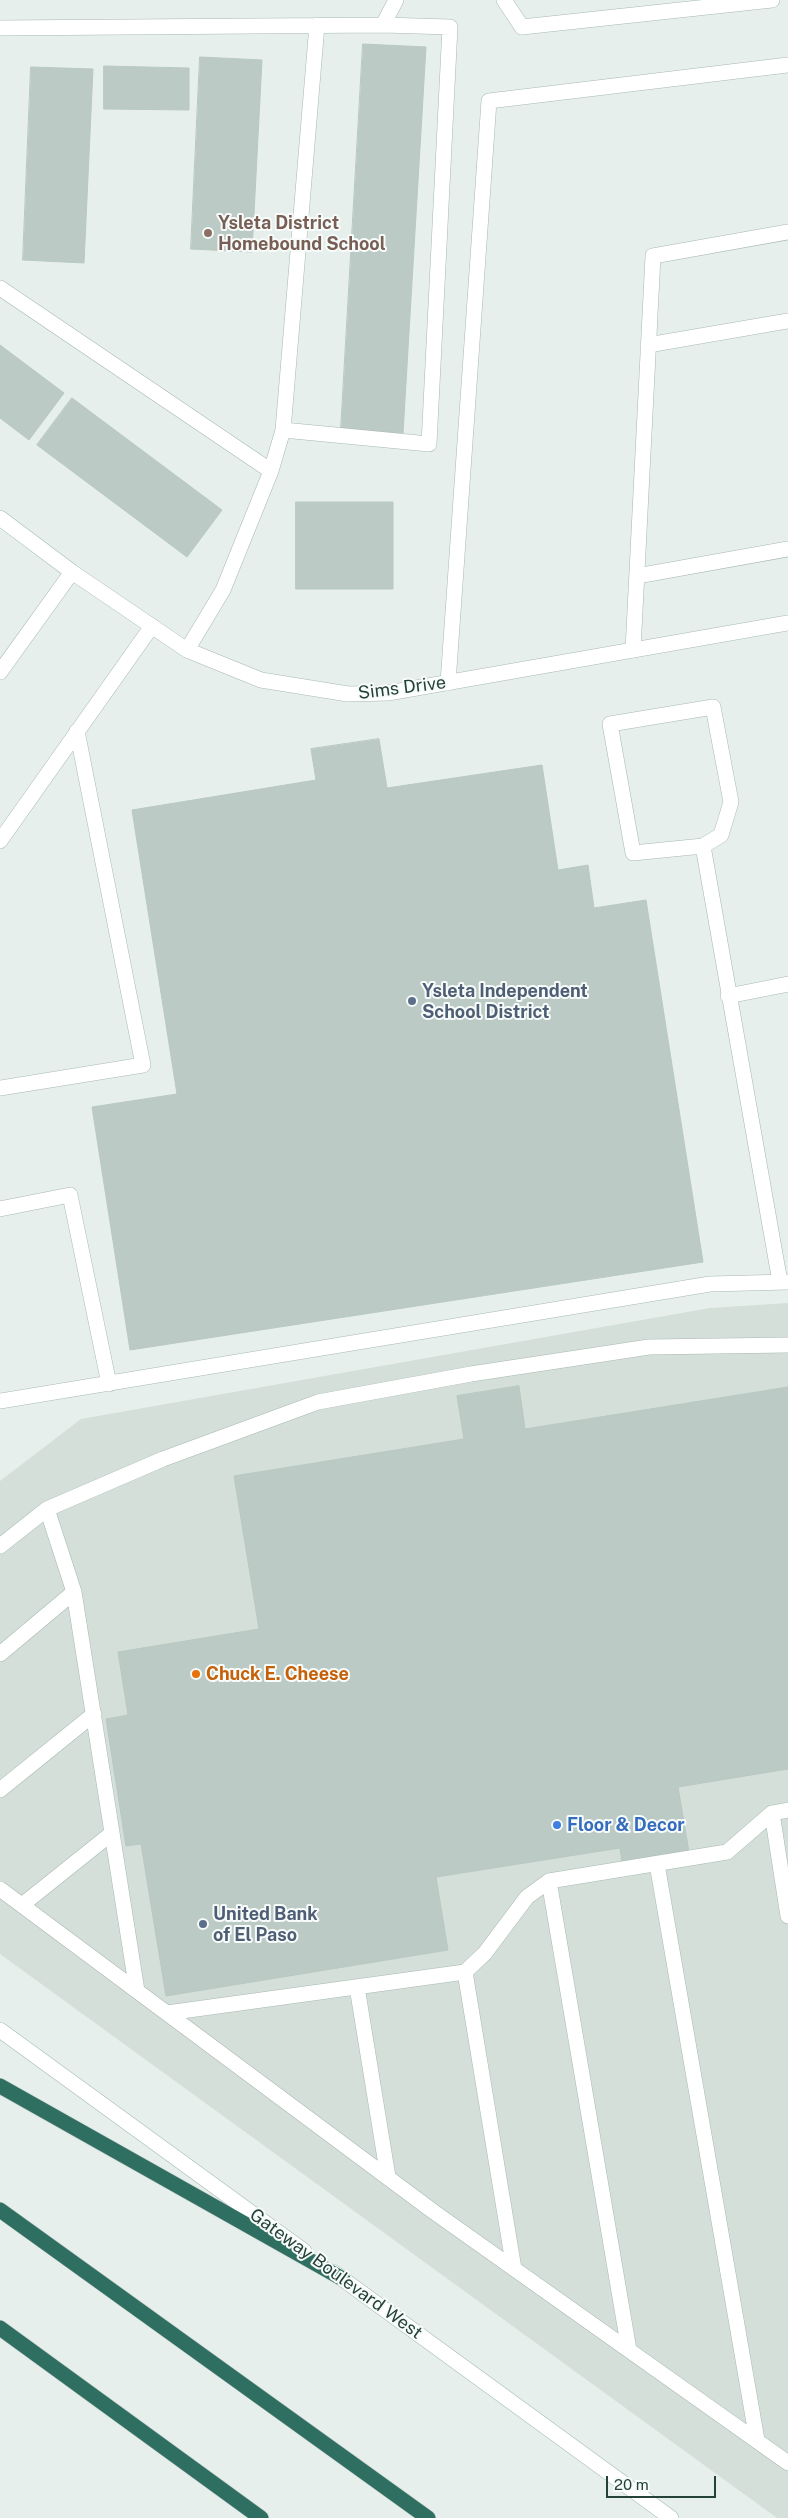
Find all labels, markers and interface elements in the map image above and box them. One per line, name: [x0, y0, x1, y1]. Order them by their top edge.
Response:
place label: Ysleta District Homebound School: [218, 212, 386, 254]
marker: Ysleta District Homebound School: [202, 227, 214, 239]
street label: Sims Drive: [357, 672, 447, 704]
place label: Ysleta Independent School District: [422, 980, 588, 1022]
marker: Ysleta Independent School District: [406, 995, 418, 1007]
place label: Chuck E. Cheese: [206, 1663, 349, 1685]
marker: Chuck E. Cheese: [190, 1668, 202, 1680]
place label: Floor & Decor: [567, 1814, 685, 1836]
marker: Floor & Decor: [551, 1819, 563, 1831]
place label: United Bank of El Paso: [213, 1903, 318, 1946]
marker: United Bank of El Paso: [197, 1918, 209, 1930]
street label: Gateway Boulevard West: [245, 2204, 427, 2344]
scale bar: [608, 2466, 718, 2498]
text: 20 m: [614, 2476, 649, 2493]

